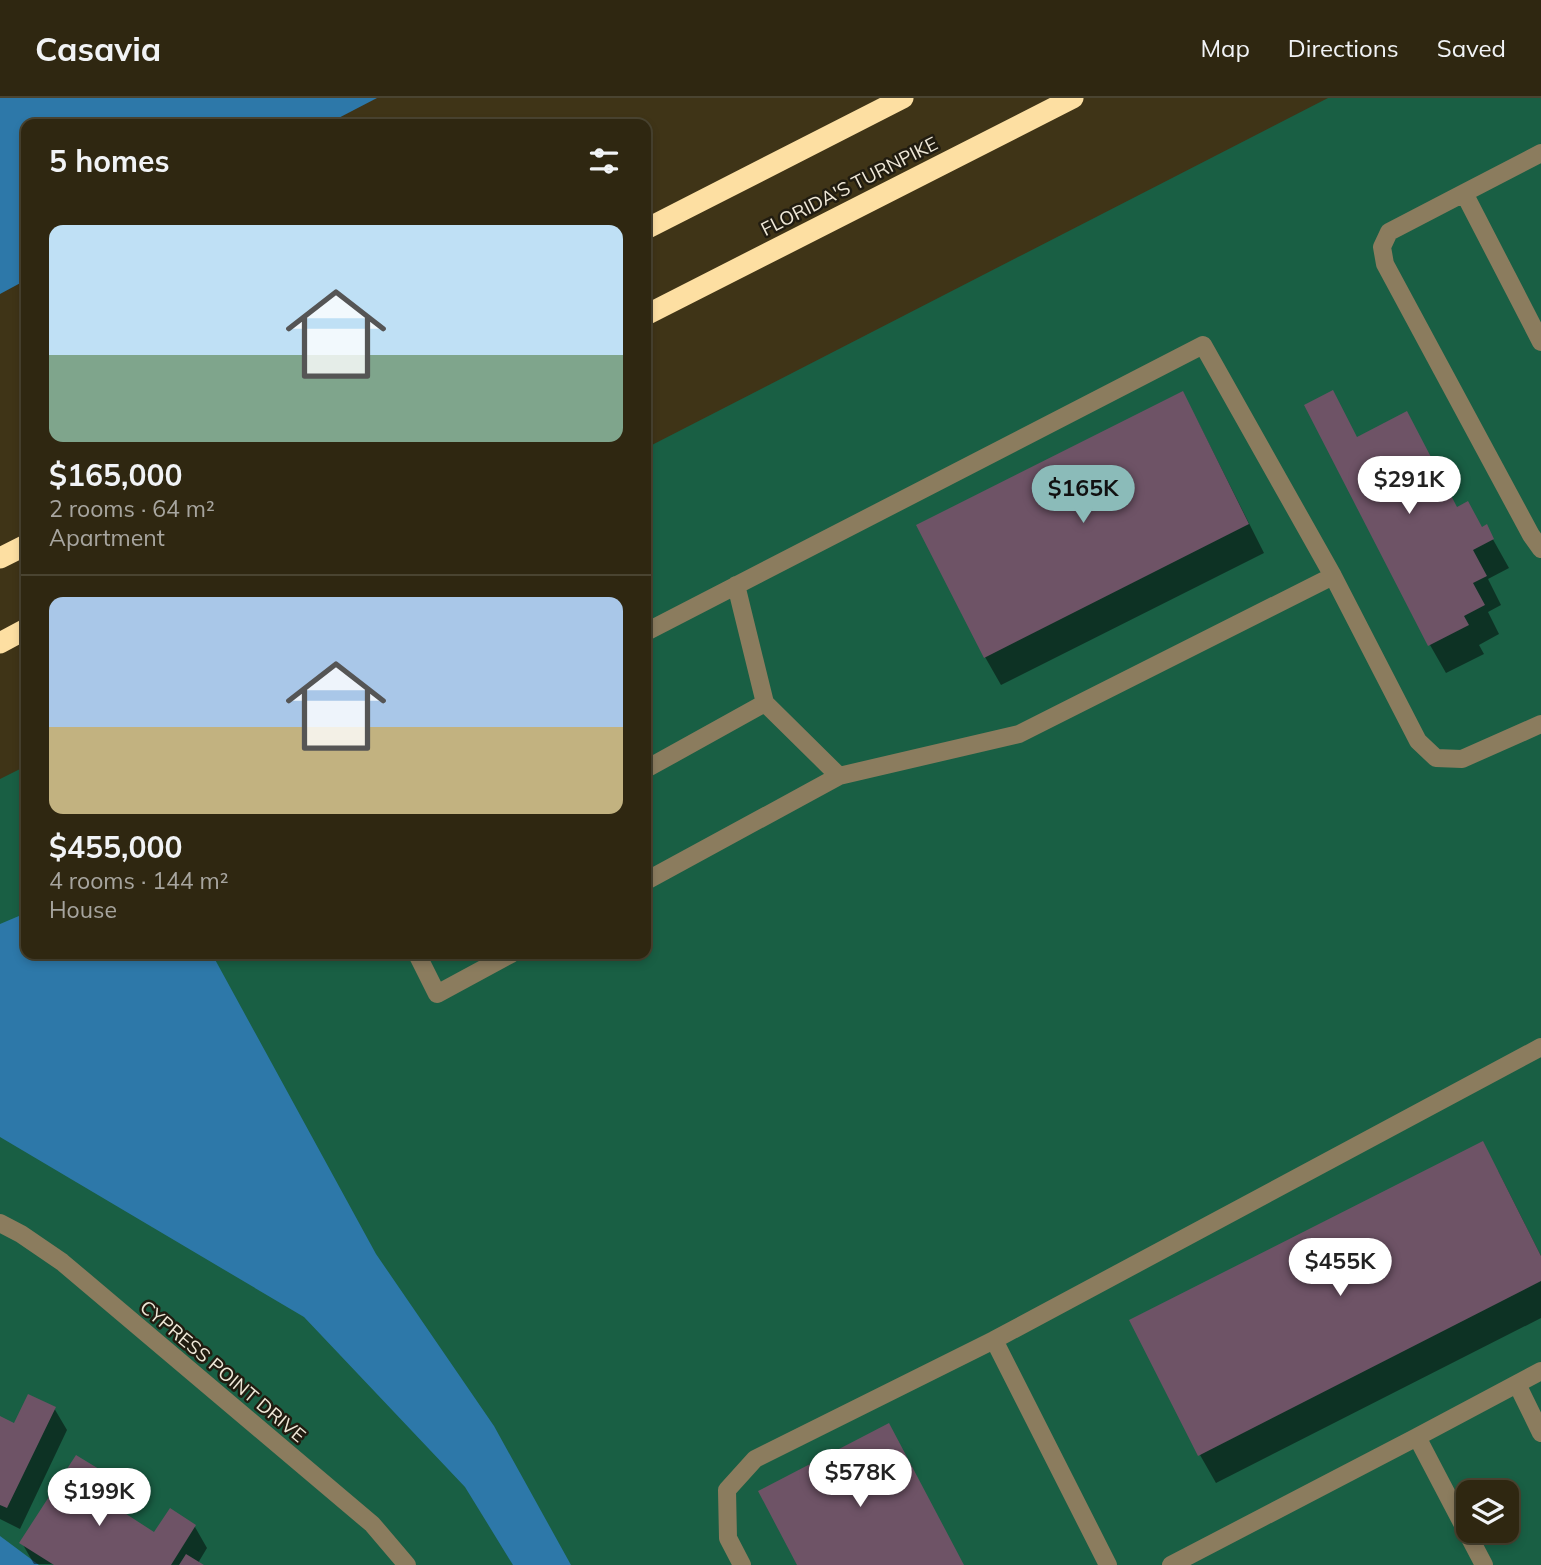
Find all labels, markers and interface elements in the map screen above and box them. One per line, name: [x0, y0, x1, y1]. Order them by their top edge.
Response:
text: Casavia: [35, 28, 161, 69]
text: Map: [1200, 33, 1250, 63]
text: Directions: [1288, 33, 1399, 63]
text: Saved: [1437, 33, 1506, 63]
street label: FLORIDA'S TURNPIKE: [757, 131, 941, 241]
text: 5 homes: [49, 142, 170, 180]
icon: filters: [585, 142, 623, 180]
icon: home: [273, 271, 399, 397]
text: $165,000: [49, 456, 182, 494]
pin: $291K: [1360, 456, 1458, 516]
text: $291K: [1374, 464, 1444, 493]
pin: $165K: [1034, 466, 1132, 525]
text: $165K: [1048, 473, 1118, 502]
text: 2 rooms · 64 m²: [49, 494, 215, 523]
text: Apartment: [49, 523, 165, 552]
icon: home: [273, 643, 399, 769]
text: $455,000: [49, 828, 182, 866]
text: 4 rooms · 144 m²: [49, 866, 229, 895]
text: House: [49, 895, 117, 924]
pin: $455K: [1291, 1238, 1389, 1298]
text: $455K: [1305, 1246, 1375, 1275]
street label: CYPRESS POINT DRIVE: [135, 1295, 311, 1447]
pin: $578K: [811, 1450, 909, 1509]
text: $578K: [825, 1457, 895, 1486]
pin: $199K: [50, 1468, 148, 1528]
text: $199K: [64, 1476, 134, 1505]
map controls: [1456, 1480, 1519, 1543]
button: layers: [1456, 1480, 1519, 1543]

